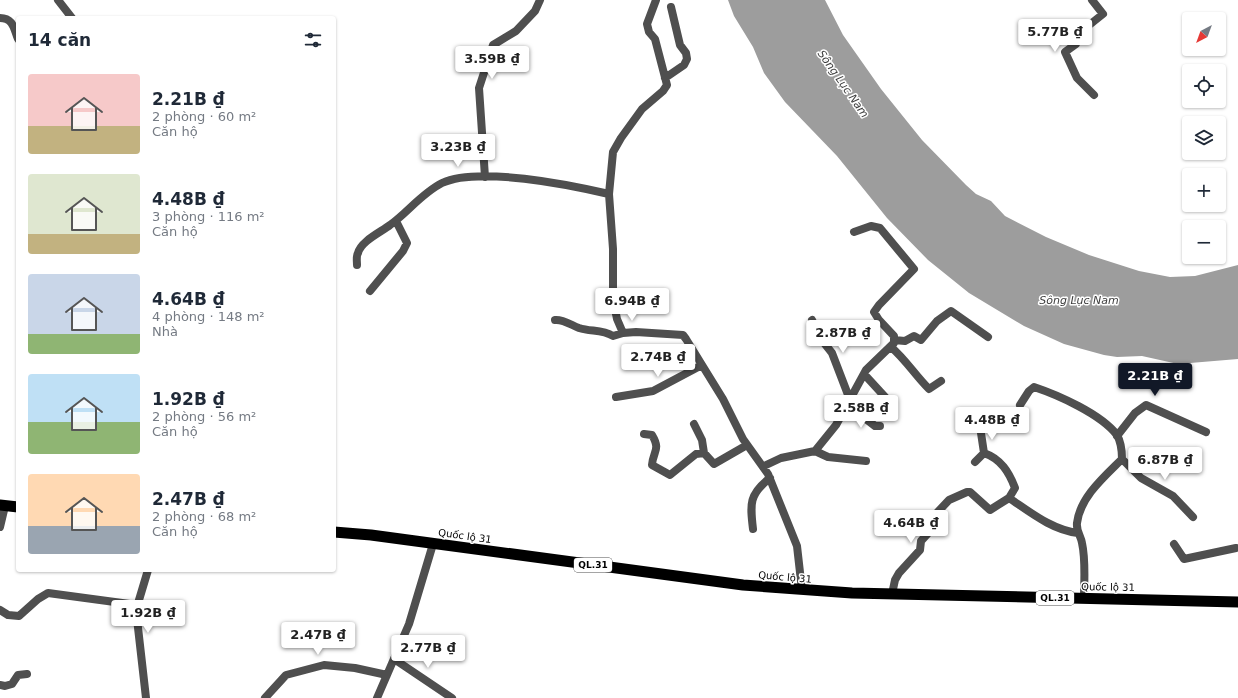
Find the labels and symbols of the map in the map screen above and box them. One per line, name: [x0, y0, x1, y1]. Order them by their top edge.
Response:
north arrow: [1182, 12, 1226, 56]
pin: 5.77B ₫: [1018, 19, 1092, 53]
pin: 3.59B ₫: [455, 46, 529, 80]
water label: Sông Lục Nam: [815, 48, 871, 120]
pin: 3.23B ₫: [421, 134, 495, 168]
pin: 6.94B ₫: [595, 288, 669, 322]
water label: Sông Lục Nam: [1039, 294, 1119, 307]
pin: 2.87B ₫: [806, 320, 880, 354]
pin: 2.74B ₫: [621, 344, 695, 378]
pin: 2.21B ₫: [1118, 363, 1192, 397]
pin: 2.58B ₫: [824, 395, 898, 429]
pin: 4.48B ₫: [955, 407, 1029, 441]
pin: 6.87B ₫: [1128, 447, 1202, 481]
pin: 4.64B ₫: [874, 510, 948, 544]
street label: Quốc lộ 31: [437, 527, 492, 546]
road number: QL.31: [574, 558, 612, 572]
street label: Quốc lộ 31: [758, 569, 812, 586]
street label: Quốc lộ 31: [1081, 581, 1135, 594]
road number: QL.31: [1036, 591, 1074, 605]
pin: 1.92B ₫: [111, 600, 185, 634]
pin: 2.47B ₫: [281, 622, 355, 656]
pin: 2.77B ₫: [391, 635, 465, 669]

